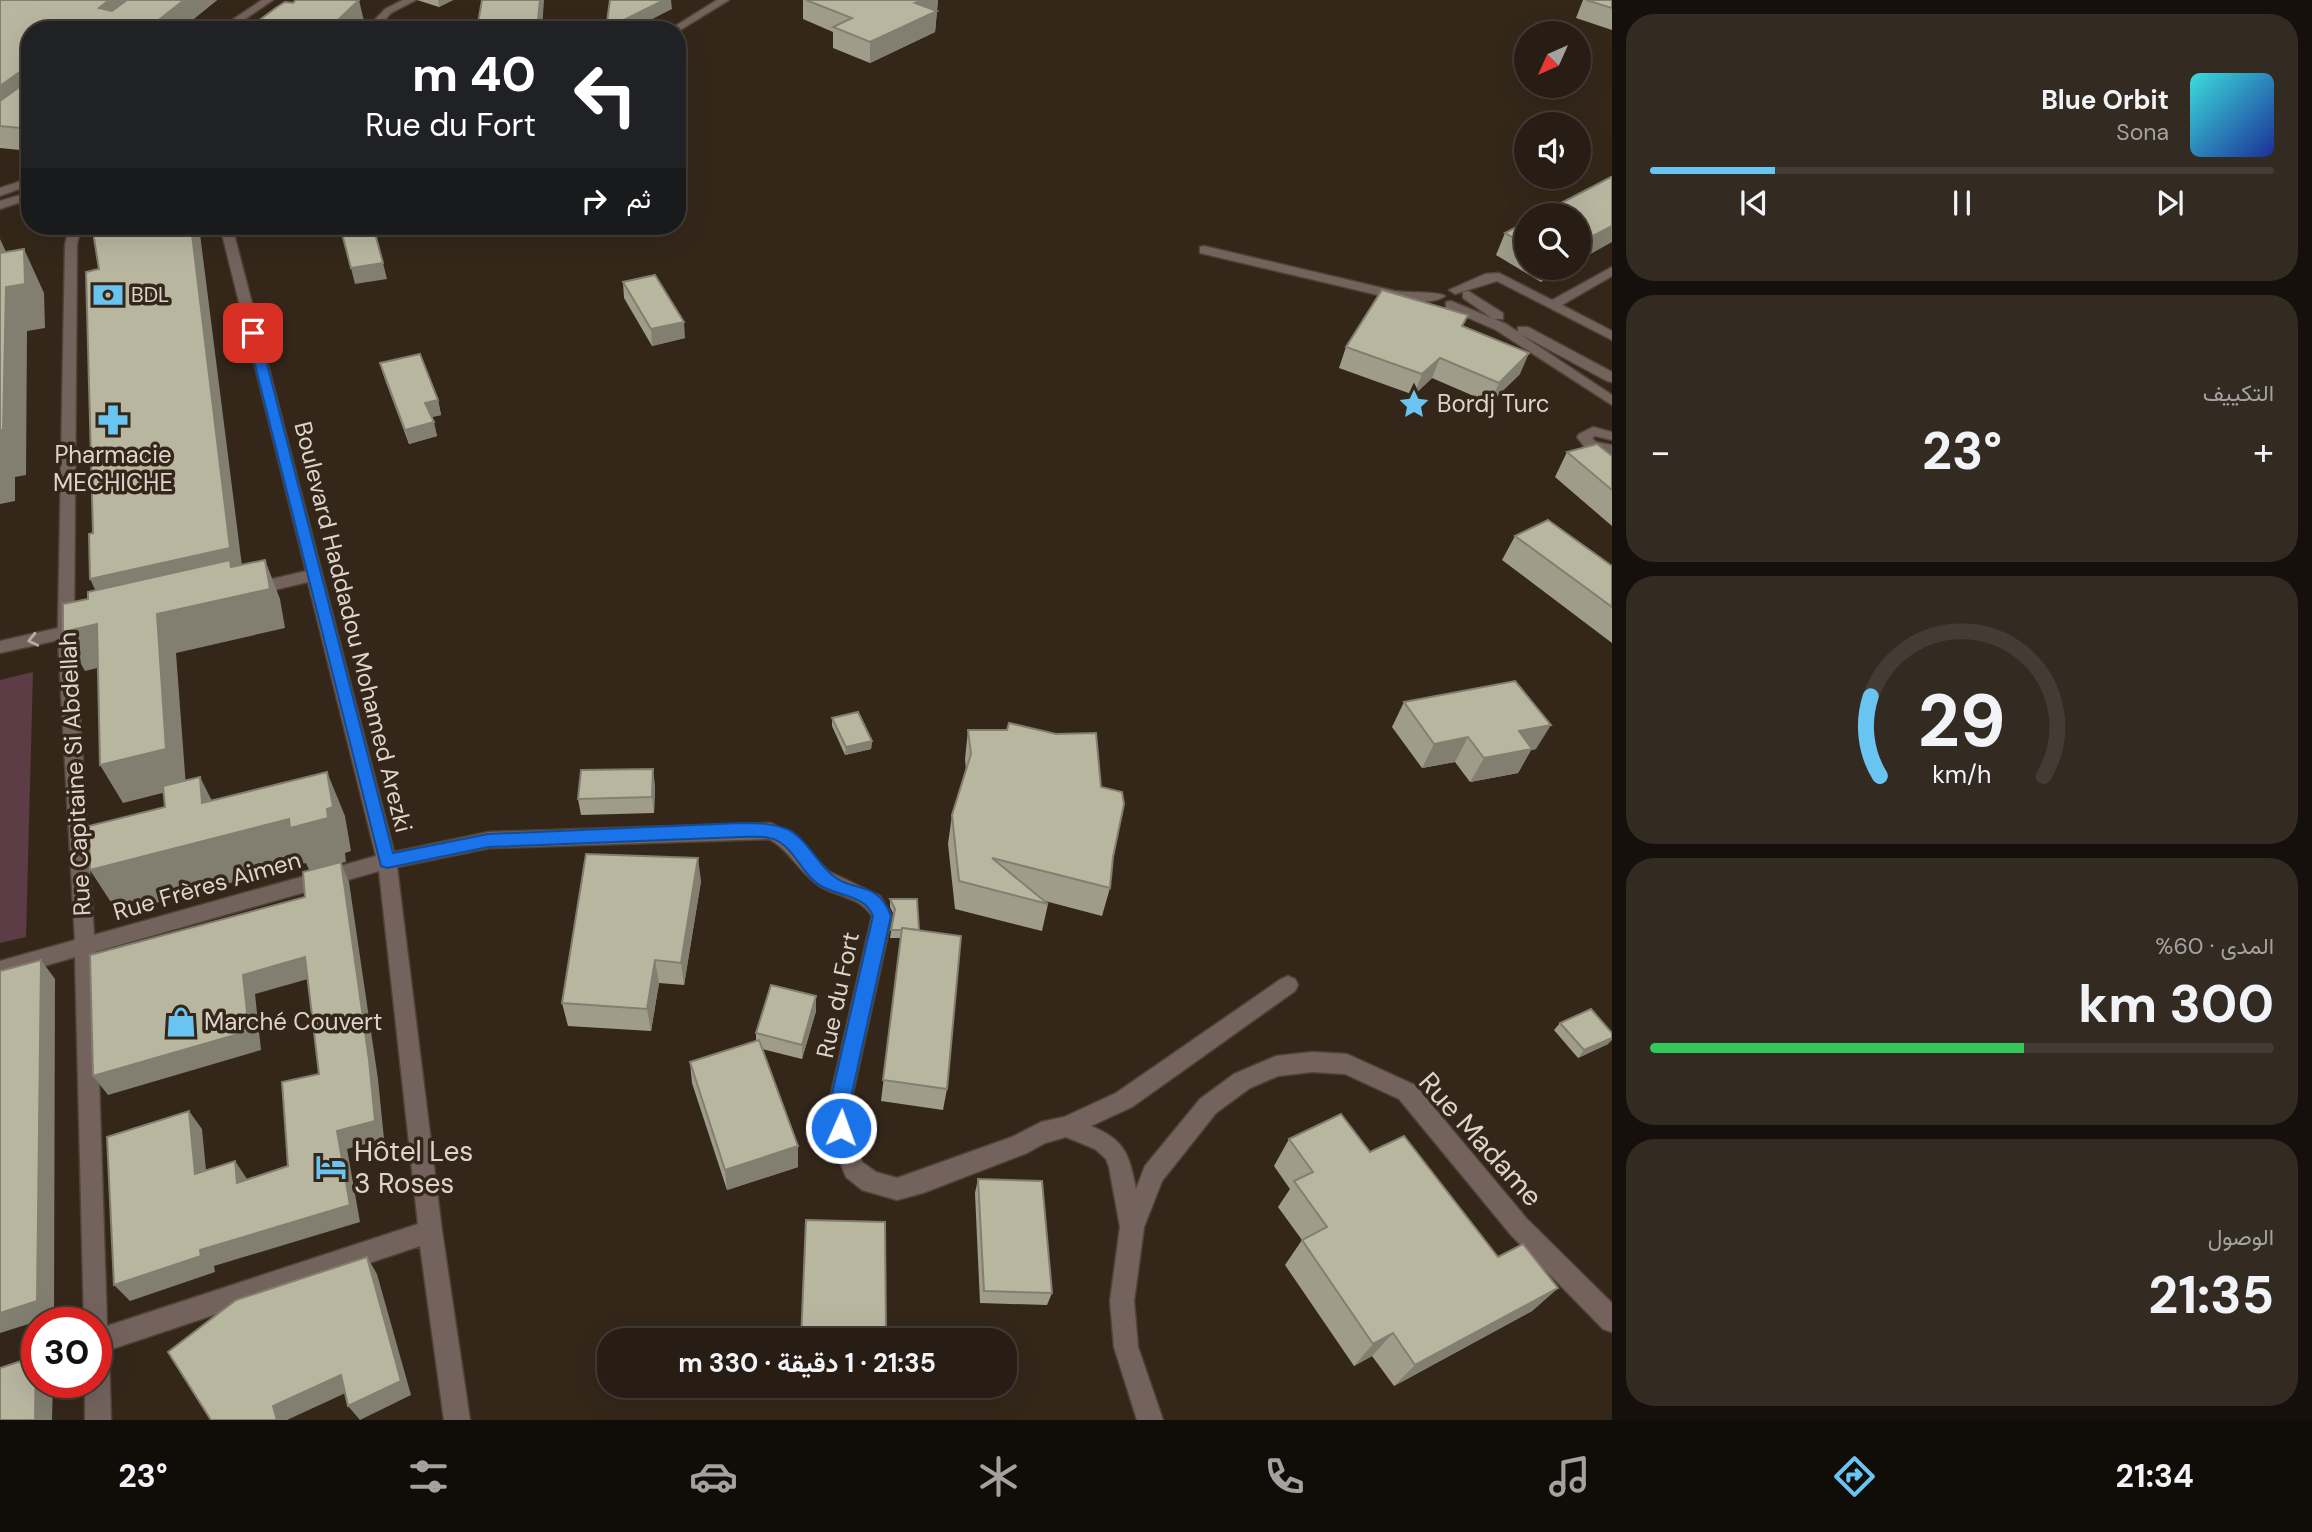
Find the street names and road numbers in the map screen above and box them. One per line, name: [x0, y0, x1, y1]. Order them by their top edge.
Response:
street label: Boulevard Haddadou Mohamed Arezki: [287, 418, 420, 836]
street label: Rue Capitaine Si Abdellah: [52, 631, 97, 917]
street label: Rue Frères Aimen: [109, 844, 304, 927]
street label: Rue du Fort: [809, 929, 866, 1061]
street label: Rue Madame: [1411, 1064, 1551, 1214]

